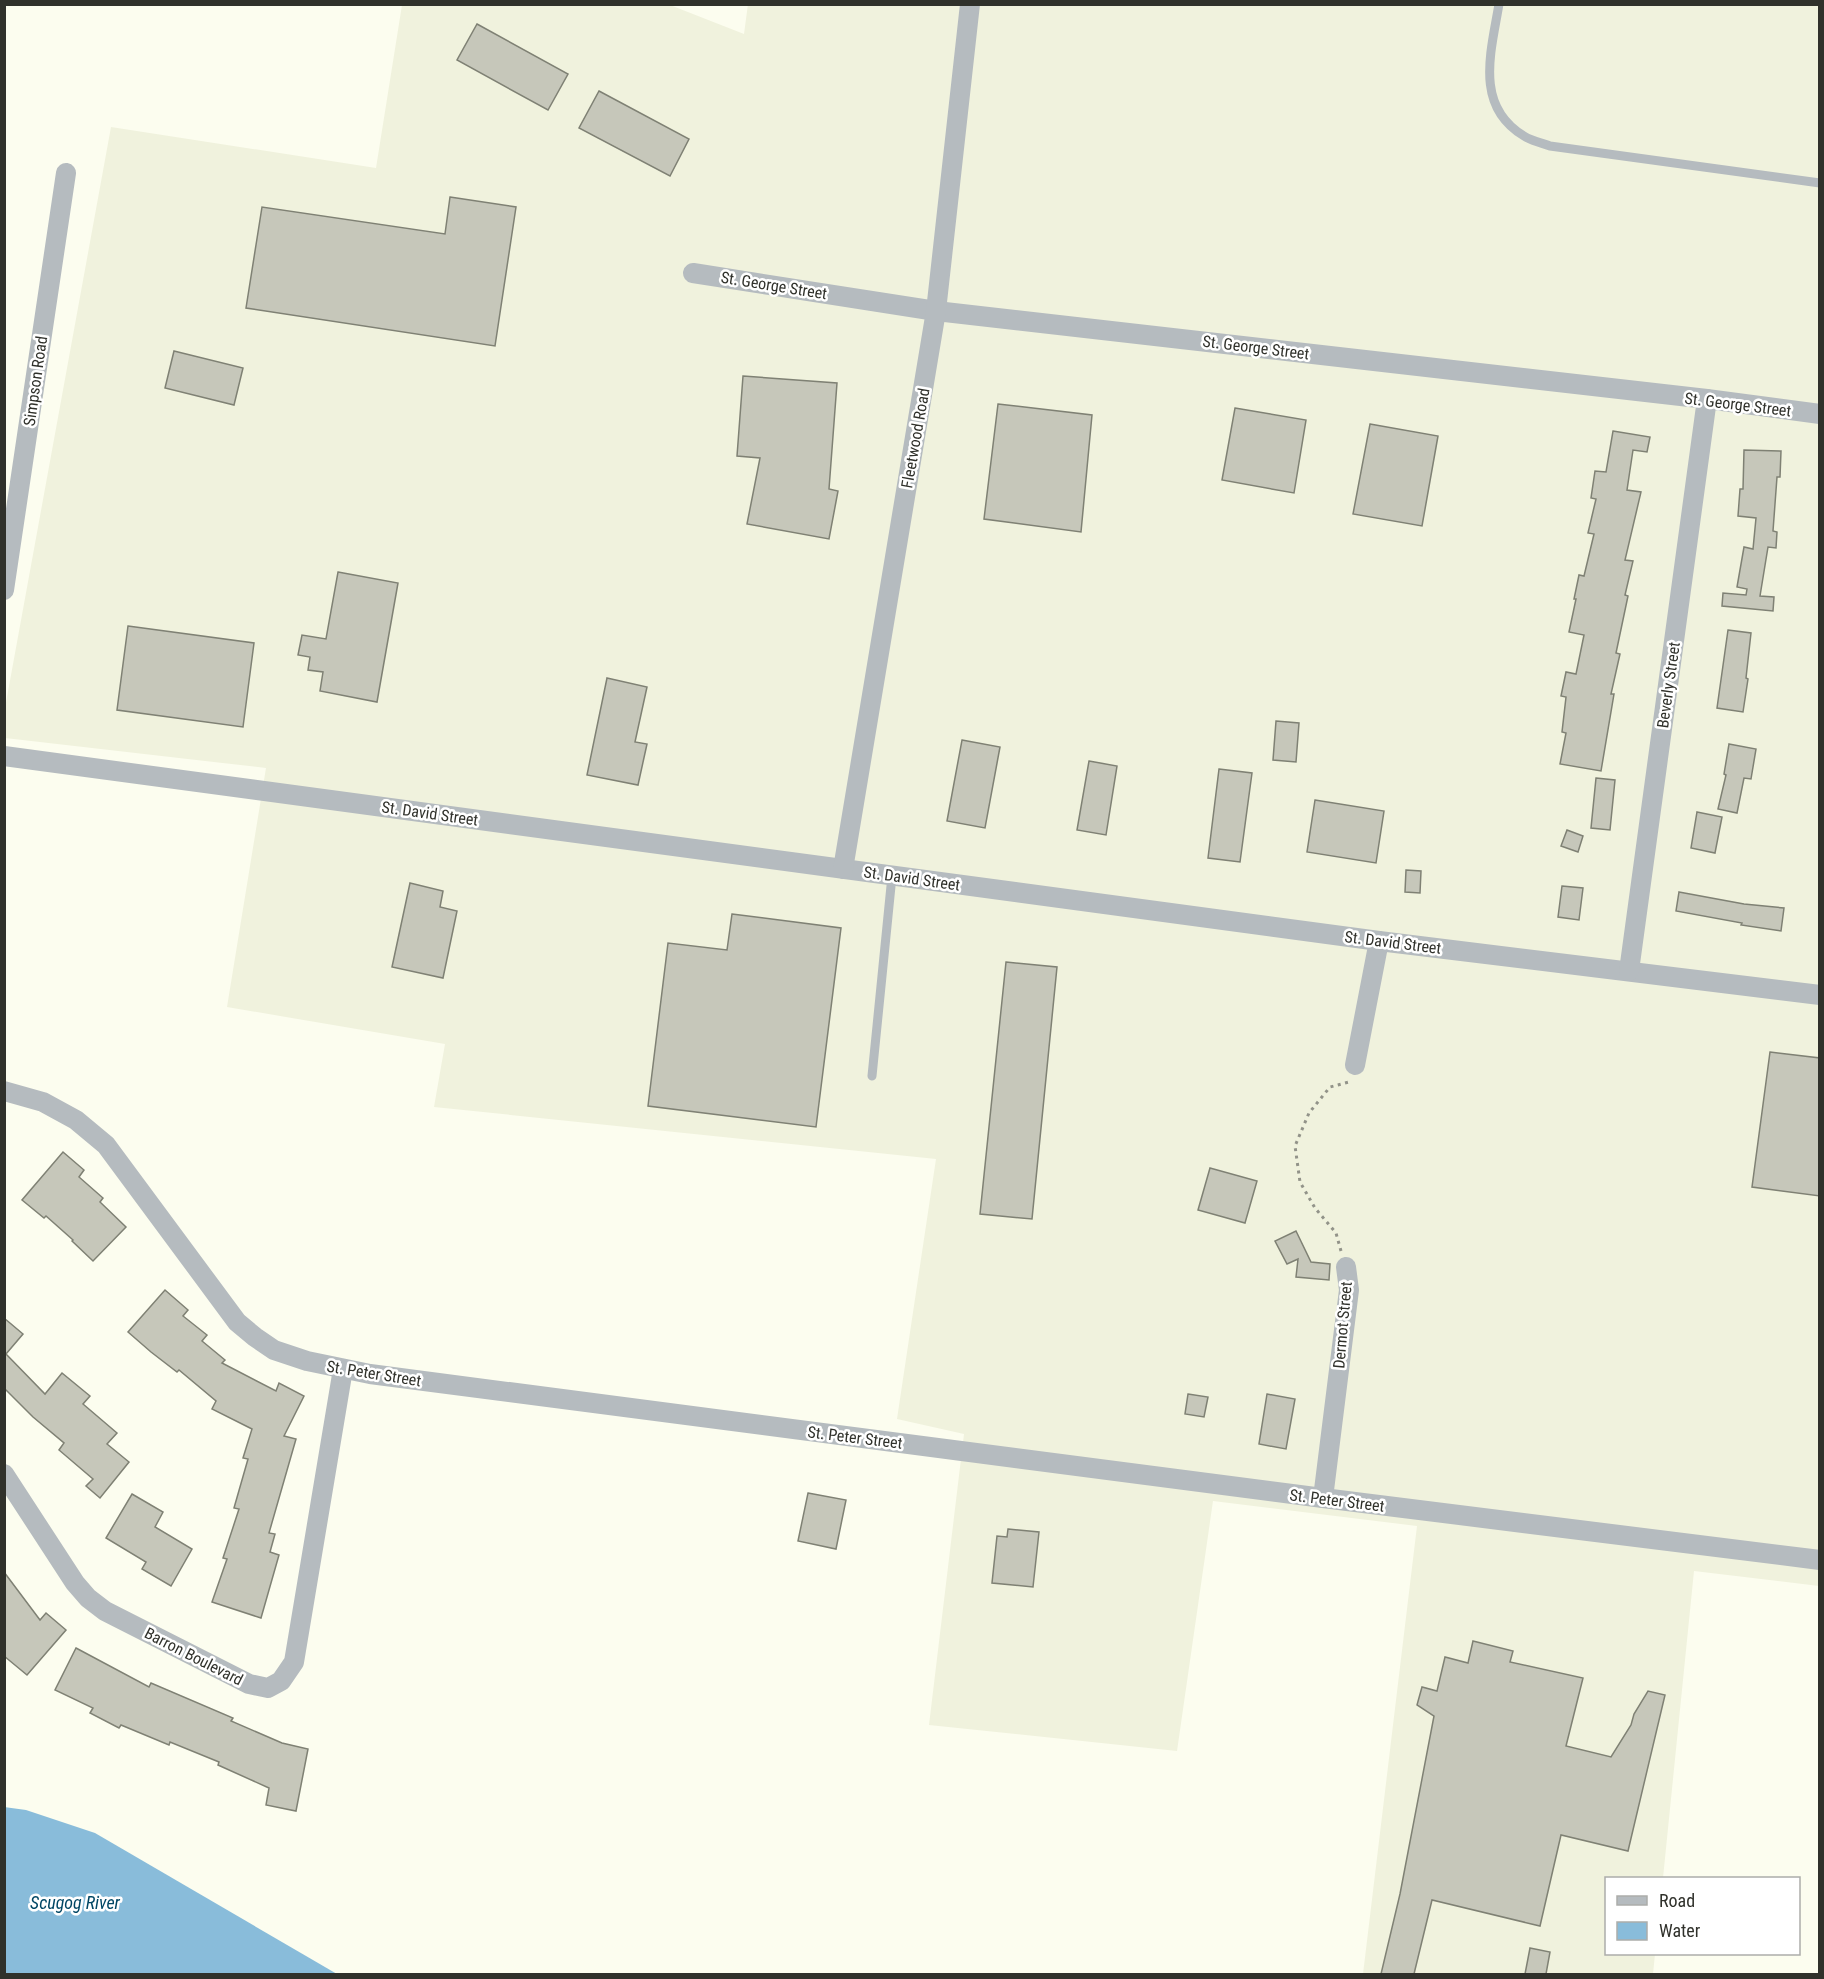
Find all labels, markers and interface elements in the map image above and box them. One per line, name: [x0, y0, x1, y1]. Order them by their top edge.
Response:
street label: St. George Street: [720, 268, 829, 303]
street label: St. George Street: [1202, 332, 1311, 363]
street label: Simpson Road: [20, 335, 51, 427]
street label: Fleetwood Road: [897, 387, 934, 490]
street label: St. George Street: [1684, 389, 1793, 420]
street label: Beverly Street: [1653, 641, 1684, 729]
street label: St. David Street: [380, 797, 480, 830]
street label: St. David Street: [862, 862, 962, 895]
street label: St. David Street: [1344, 927, 1443, 958]
street label: Dermot Street: [1329, 1280, 1356, 1369]
street label: St. Peter Street: [325, 1357, 423, 1390]
street label: St. Peter Street: [806, 1422, 904, 1453]
street label: St. Peter Street: [1288, 1485, 1386, 1516]
street label: Barron Boulevard: [141, 1623, 246, 1689]
legend: [1605, 1877, 1800, 1955]
text: Road: [1659, 1890, 1695, 1911]
water label: Scugog River: [30, 1892, 121, 1913]
text: Water: [1659, 1920, 1701, 1941]

